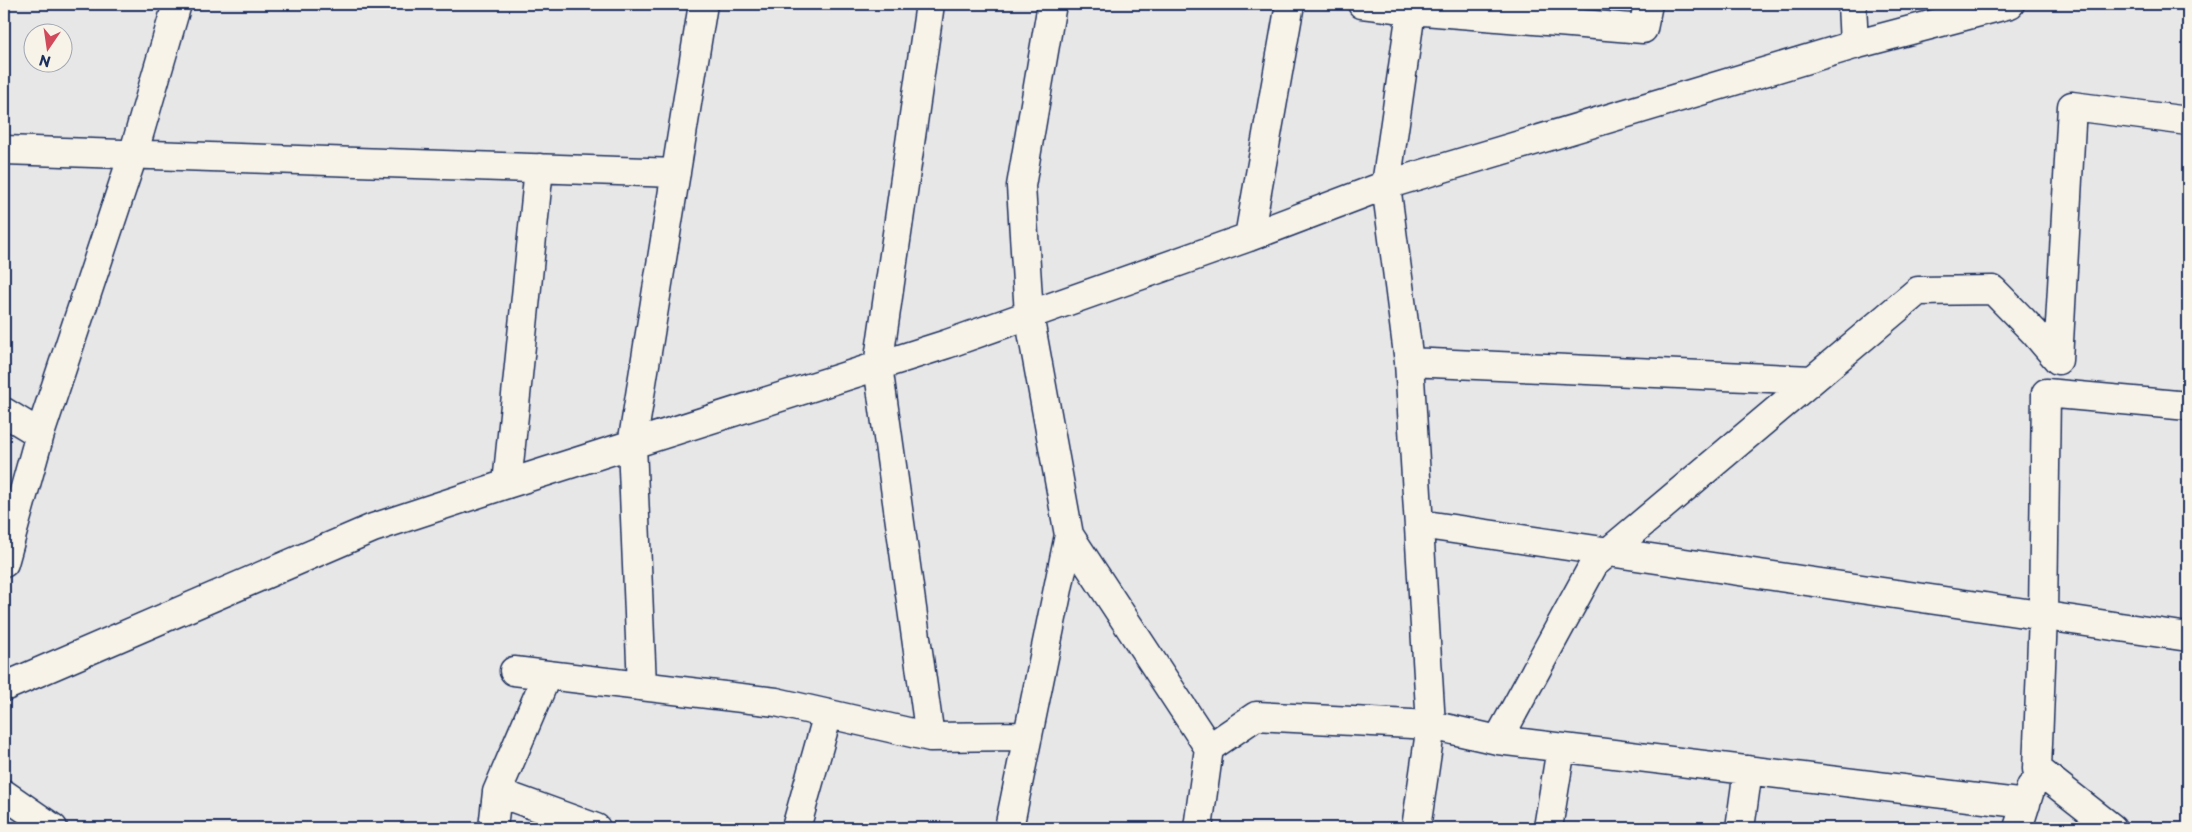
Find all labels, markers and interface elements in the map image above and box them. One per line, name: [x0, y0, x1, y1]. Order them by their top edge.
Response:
north arrow: [22, 22, 72, 72]
text: N: [37, 50, 53, 73]

